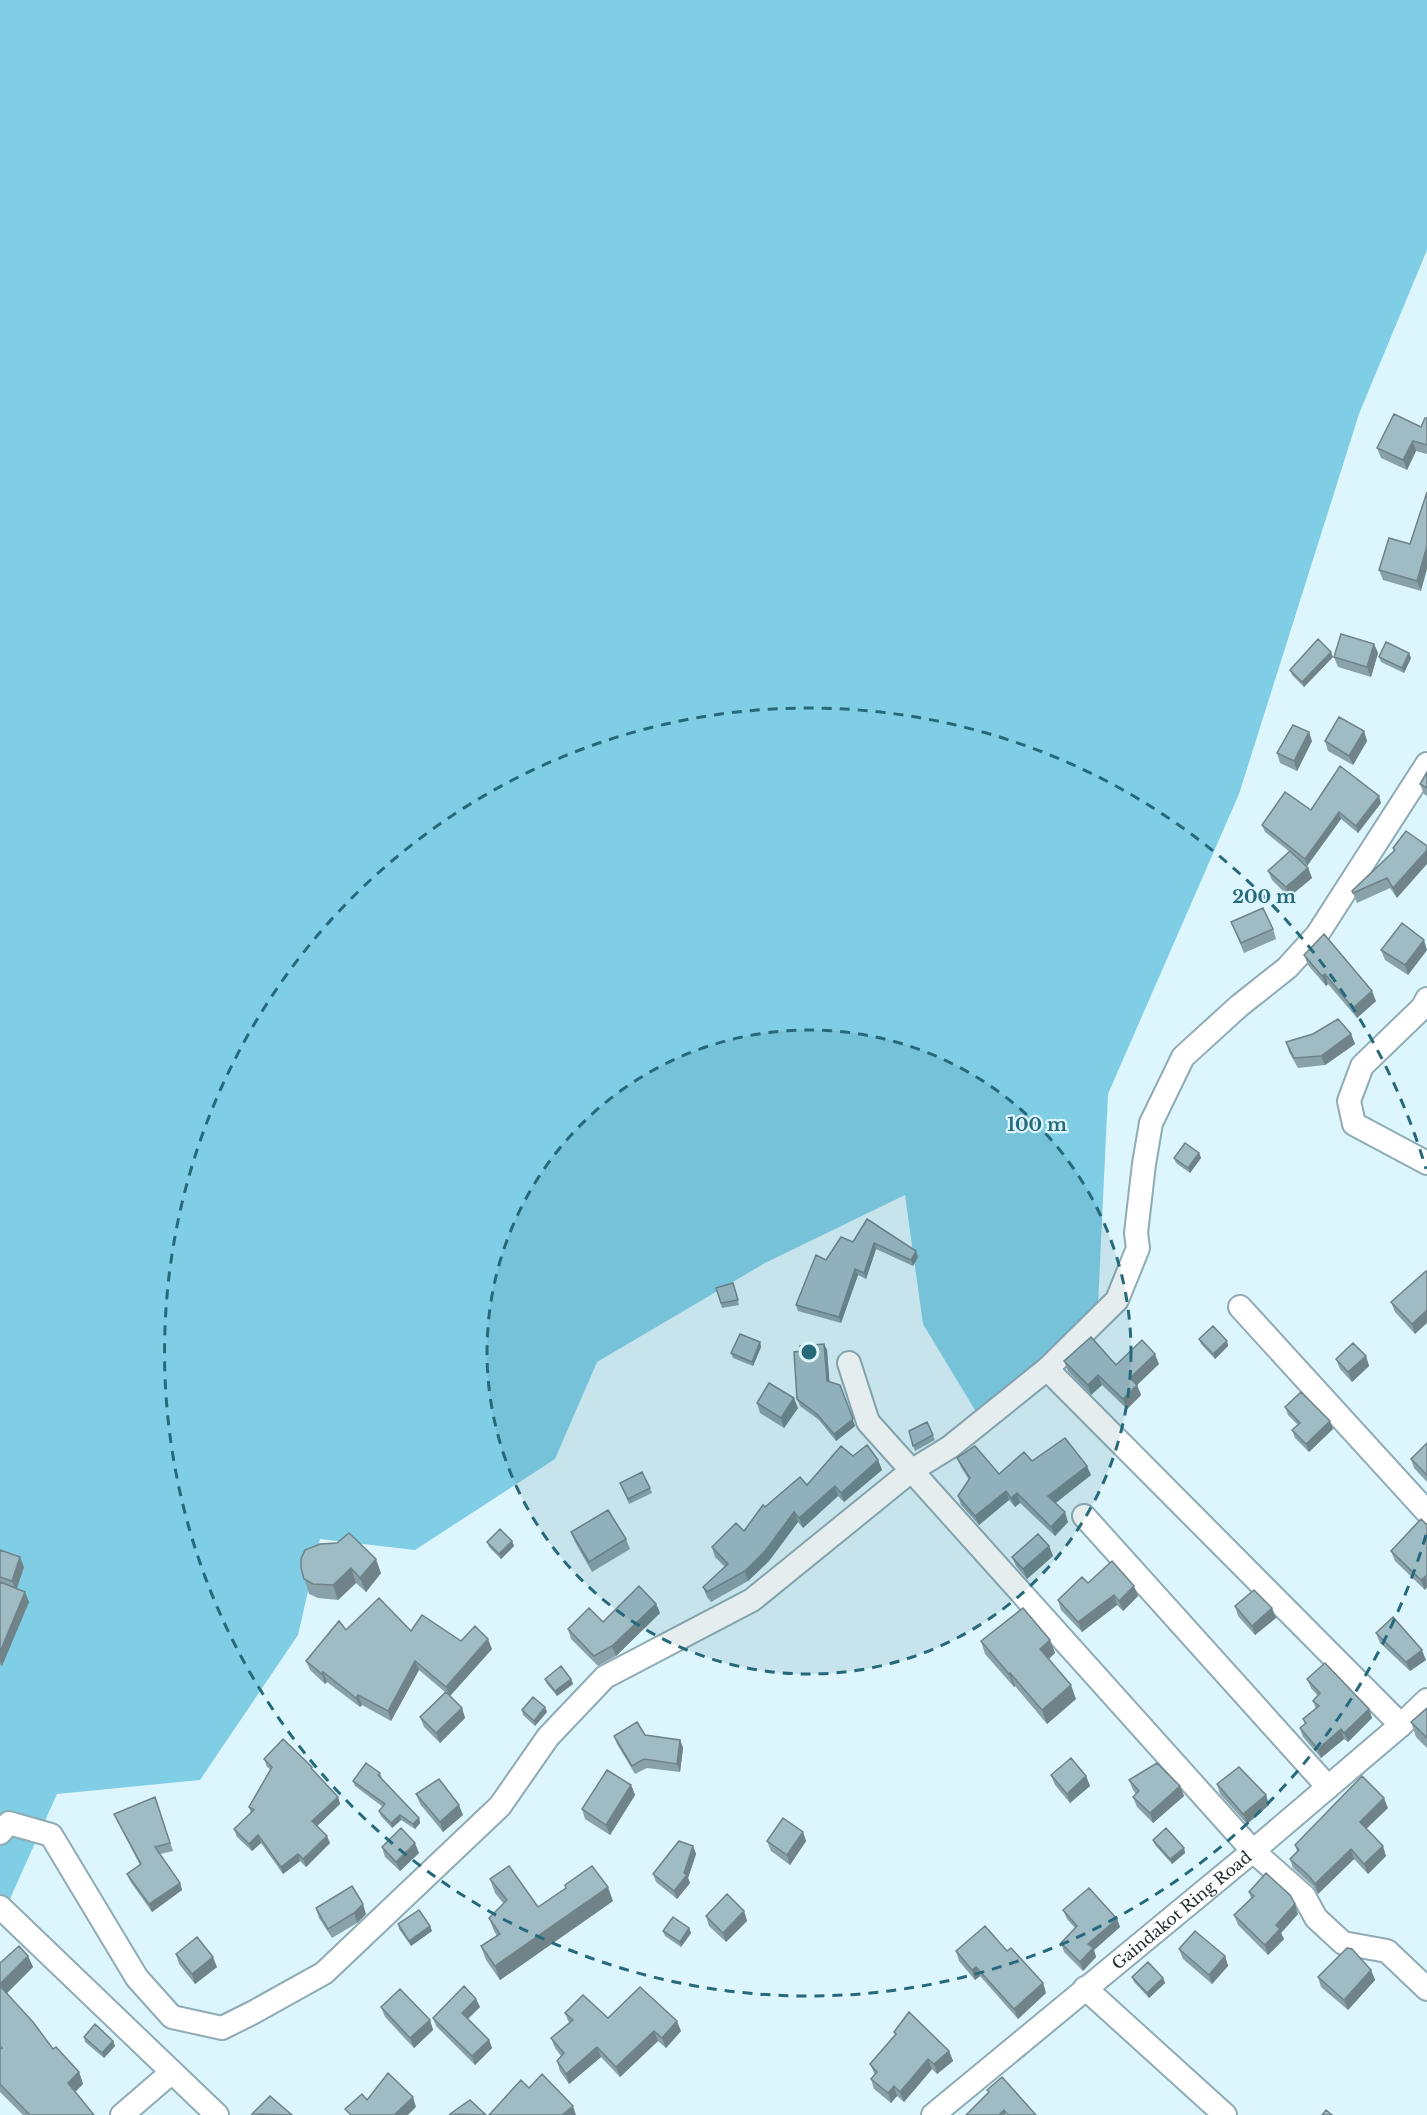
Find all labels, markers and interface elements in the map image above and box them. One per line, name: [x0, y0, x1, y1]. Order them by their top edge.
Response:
text: 200 m: [1232, 886, 1296, 908]
text: 100 m: [1007, 1114, 1067, 1136]
centre of rings: [799, 1342, 819, 1362]
street label: Gaindakot Ring Road: [1107, 1847, 1255, 1974]

